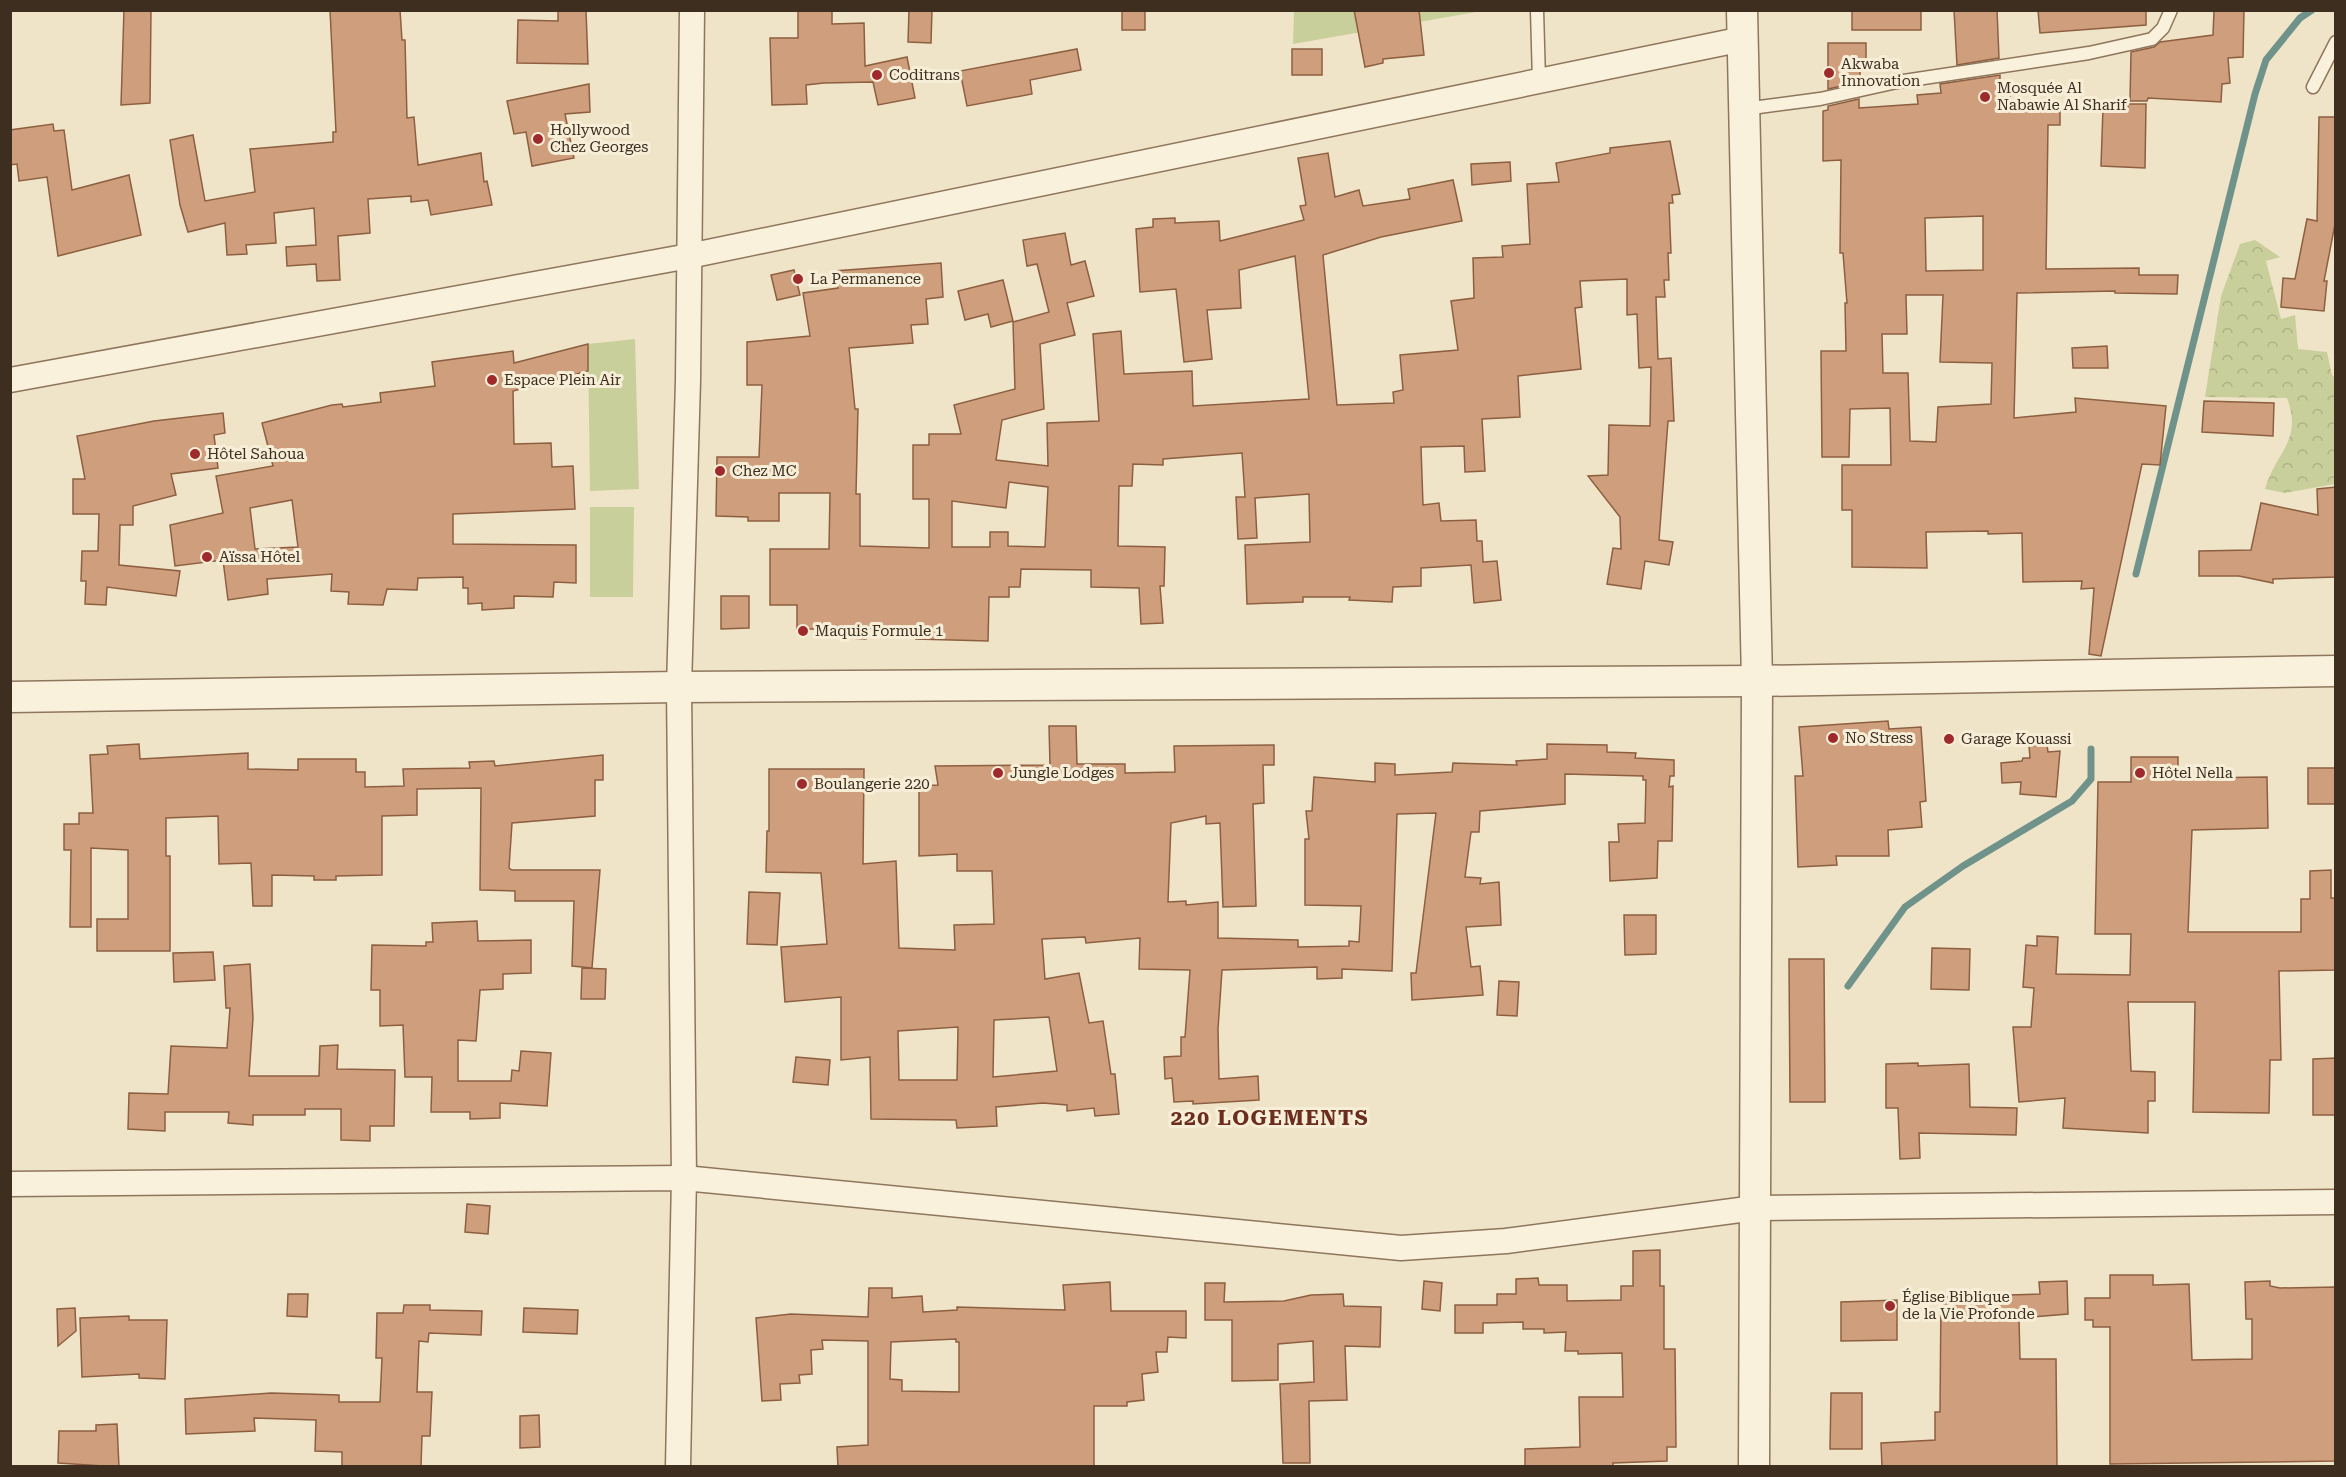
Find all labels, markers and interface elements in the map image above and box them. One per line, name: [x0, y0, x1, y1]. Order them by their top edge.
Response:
place label: Akwaba Innovation: [1841, 55, 1921, 90]
place label: Coditrans: [889, 66, 960, 84]
marker: Akwaba Innovation: [1822, 66, 1836, 80]
marker: Coditrans: [870, 68, 884, 82]
place label: Mosquée Al Nabawie Al Sharif: [1997, 79, 2128, 114]
marker: Mosquée Al Nabawie Al Sharif: [1978, 90, 1992, 104]
place label: Hollywood Chez Georges: [550, 121, 648, 156]
marker: Hollywood Chez Georges: [531, 132, 545, 146]
place label: La Permanence: [810, 270, 921, 288]
marker: La Permanence: [791, 272, 805, 286]
place label: Espace Plein Air: [504, 371, 621, 389]
marker: Espace Plein Air: [485, 373, 499, 387]
place label: Hôtel Sahoua: [207, 445, 304, 463]
marker: Hôtel Sahoua: [188, 447, 202, 461]
place label: Chez MC: [732, 462, 797, 480]
marker: Chez MC: [713, 464, 727, 478]
place label: Aïssa Hôtel: [219, 548, 300, 566]
marker: Aïssa Hôtel: [200, 550, 214, 564]
place label: Maquis Formule 1: [815, 622, 943, 640]
marker: Maquis Formule 1: [796, 624, 810, 638]
place label: No Stress: [1845, 729, 1913, 747]
place label: Garage Kouassi: [1961, 730, 2072, 748]
marker: No Stress: [1826, 731, 1840, 745]
marker: Garage Kouassi: [1942, 732, 1956, 746]
place label: Jungle Lodges: [1010, 764, 1114, 782]
place label: Hôtel Nella: [2152, 764, 2233, 782]
marker: Jungle Lodges: [991, 766, 1005, 780]
marker: Hôtel Nella: [2133, 766, 2147, 780]
place label: Boulangerie 220: [814, 775, 930, 793]
marker: Boulangerie 220: [795, 777, 809, 791]
district label: 220 LOGEMENTS: [1171, 1106, 1369, 1130]
place label: Église Biblique de la Vie Profonde: [1902, 1288, 2035, 1323]
marker: Église Biblique de la Vie Profonde: [1883, 1299, 1897, 1313]

